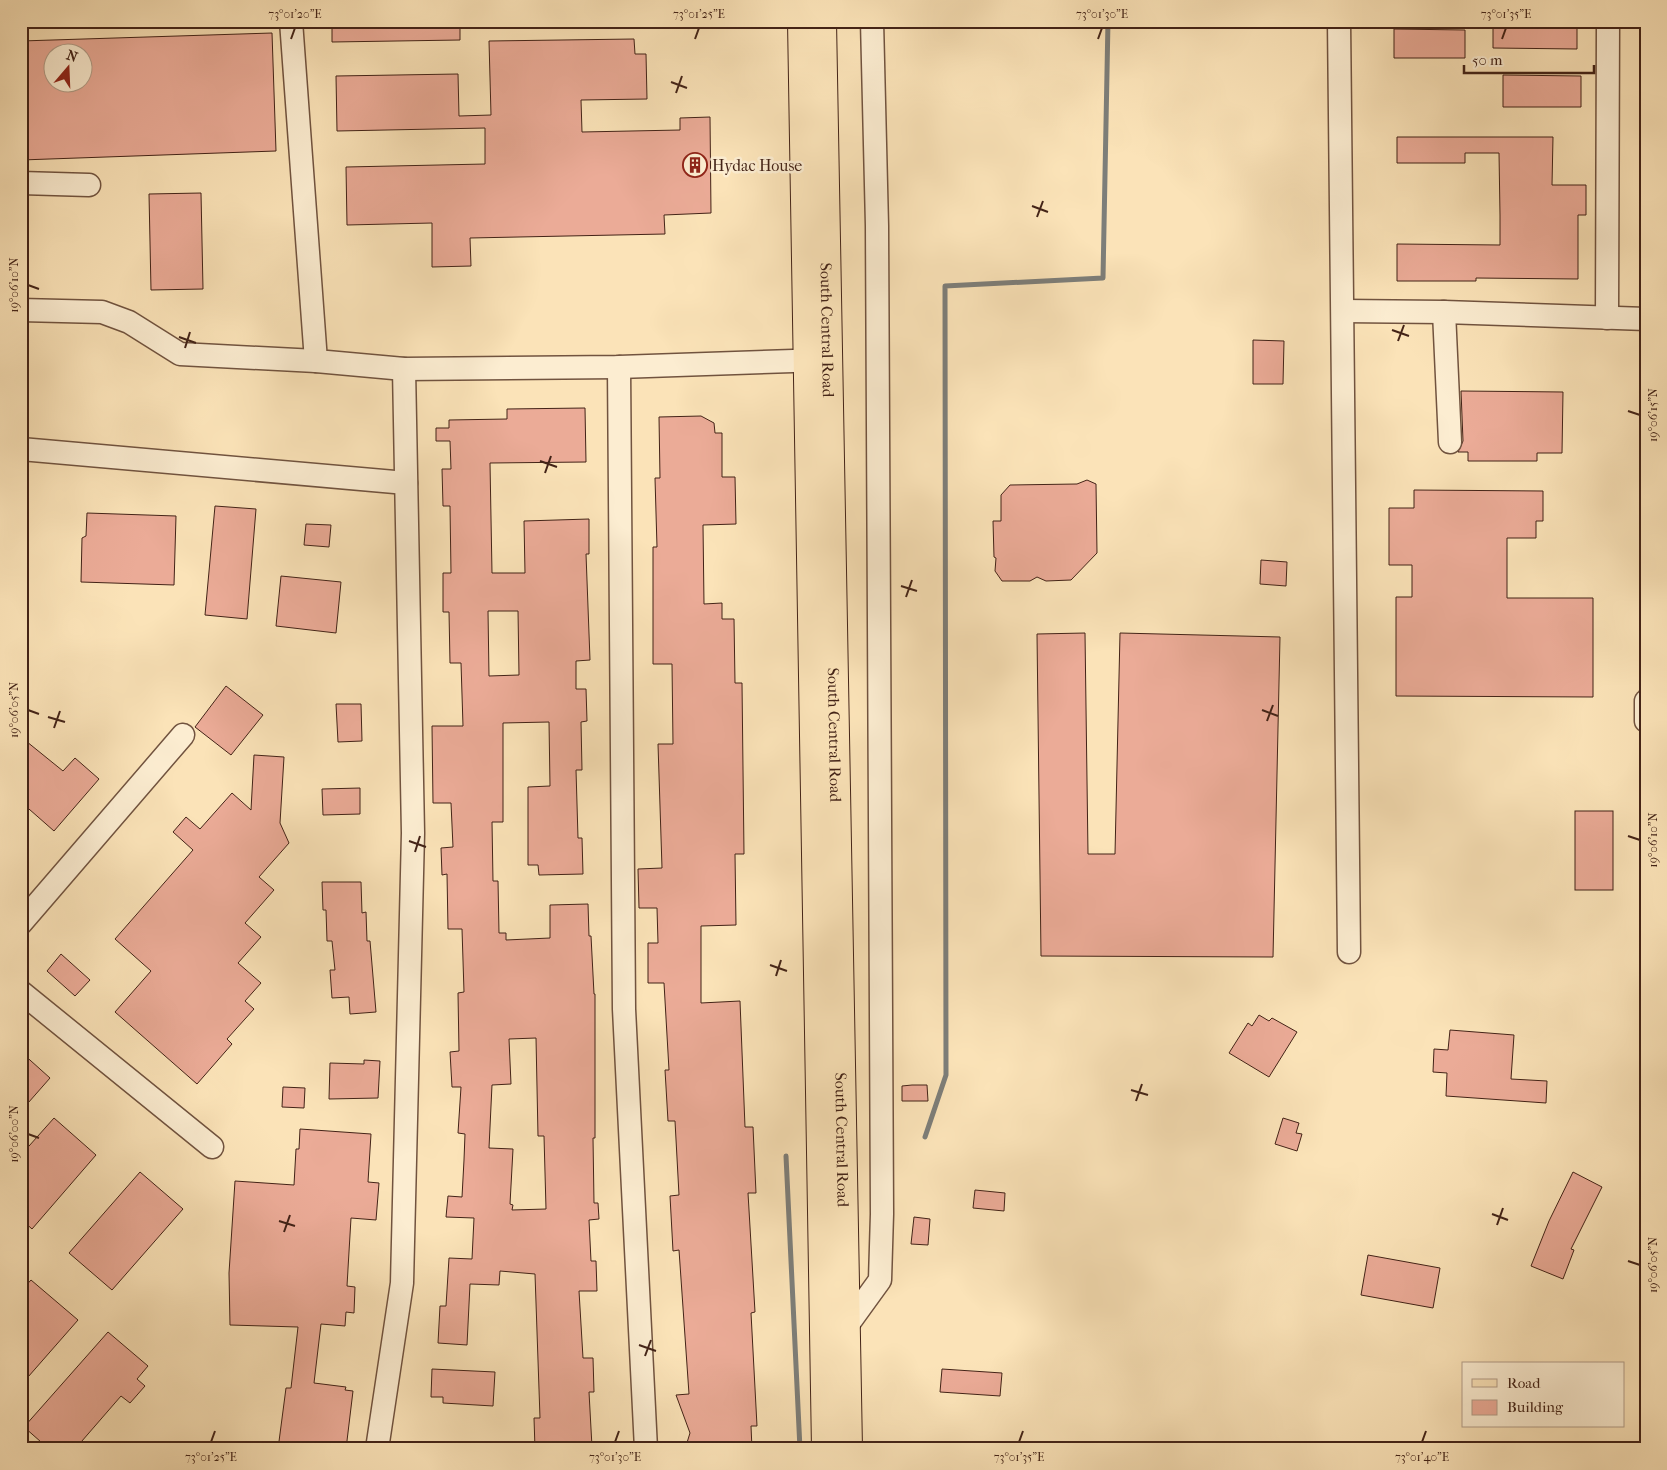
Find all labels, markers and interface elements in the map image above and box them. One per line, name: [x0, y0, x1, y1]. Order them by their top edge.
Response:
text: 73°01'20"E: [268, 7, 322, 21]
text: 73°01'25"E: [673, 7, 725, 21]
text: 73°01'30"E: [1076, 7, 1128, 21]
text: 73°01'35"E: [1481, 7, 1531, 21]
north arrow: [42, 42, 92, 92]
scale bar: [1464, 42, 1594, 74]
text: N: [64, 46, 80, 66]
text: 50 m: [1472, 51, 1503, 69]
building icon: Hydac House: [682, 152, 708, 178]
place label: Hydac House: [712, 156, 802, 175]
text: 19°06'10"N: [7, 257, 21, 313]
street label: South Central Road: [817, 262, 838, 398]
text: 19°06'15"N: [1646, 388, 1660, 442]
street label: South Central Road: [824, 667, 846, 803]
text: 19°06'05"N: [7, 682, 21, 738]
text: 19°06'10"N: [1646, 812, 1660, 868]
street label: South Central Road: [832, 1072, 853, 1208]
text: 19°06'00"N: [7, 1105, 21, 1163]
text: 19°06'05"N: [1646, 1237, 1660, 1293]
legend: [1462, 1362, 1624, 1428]
text: Road: [1507, 1374, 1541, 1392]
text: Building: [1507, 1398, 1564, 1416]
text: 73°01'25"E: [185, 1450, 237, 1464]
text: 73°01'30"E: [589, 1450, 641, 1464]
text: 73°01'35"E: [994, 1450, 1044, 1464]
text: 73°01'40"E: [1395, 1450, 1449, 1464]

